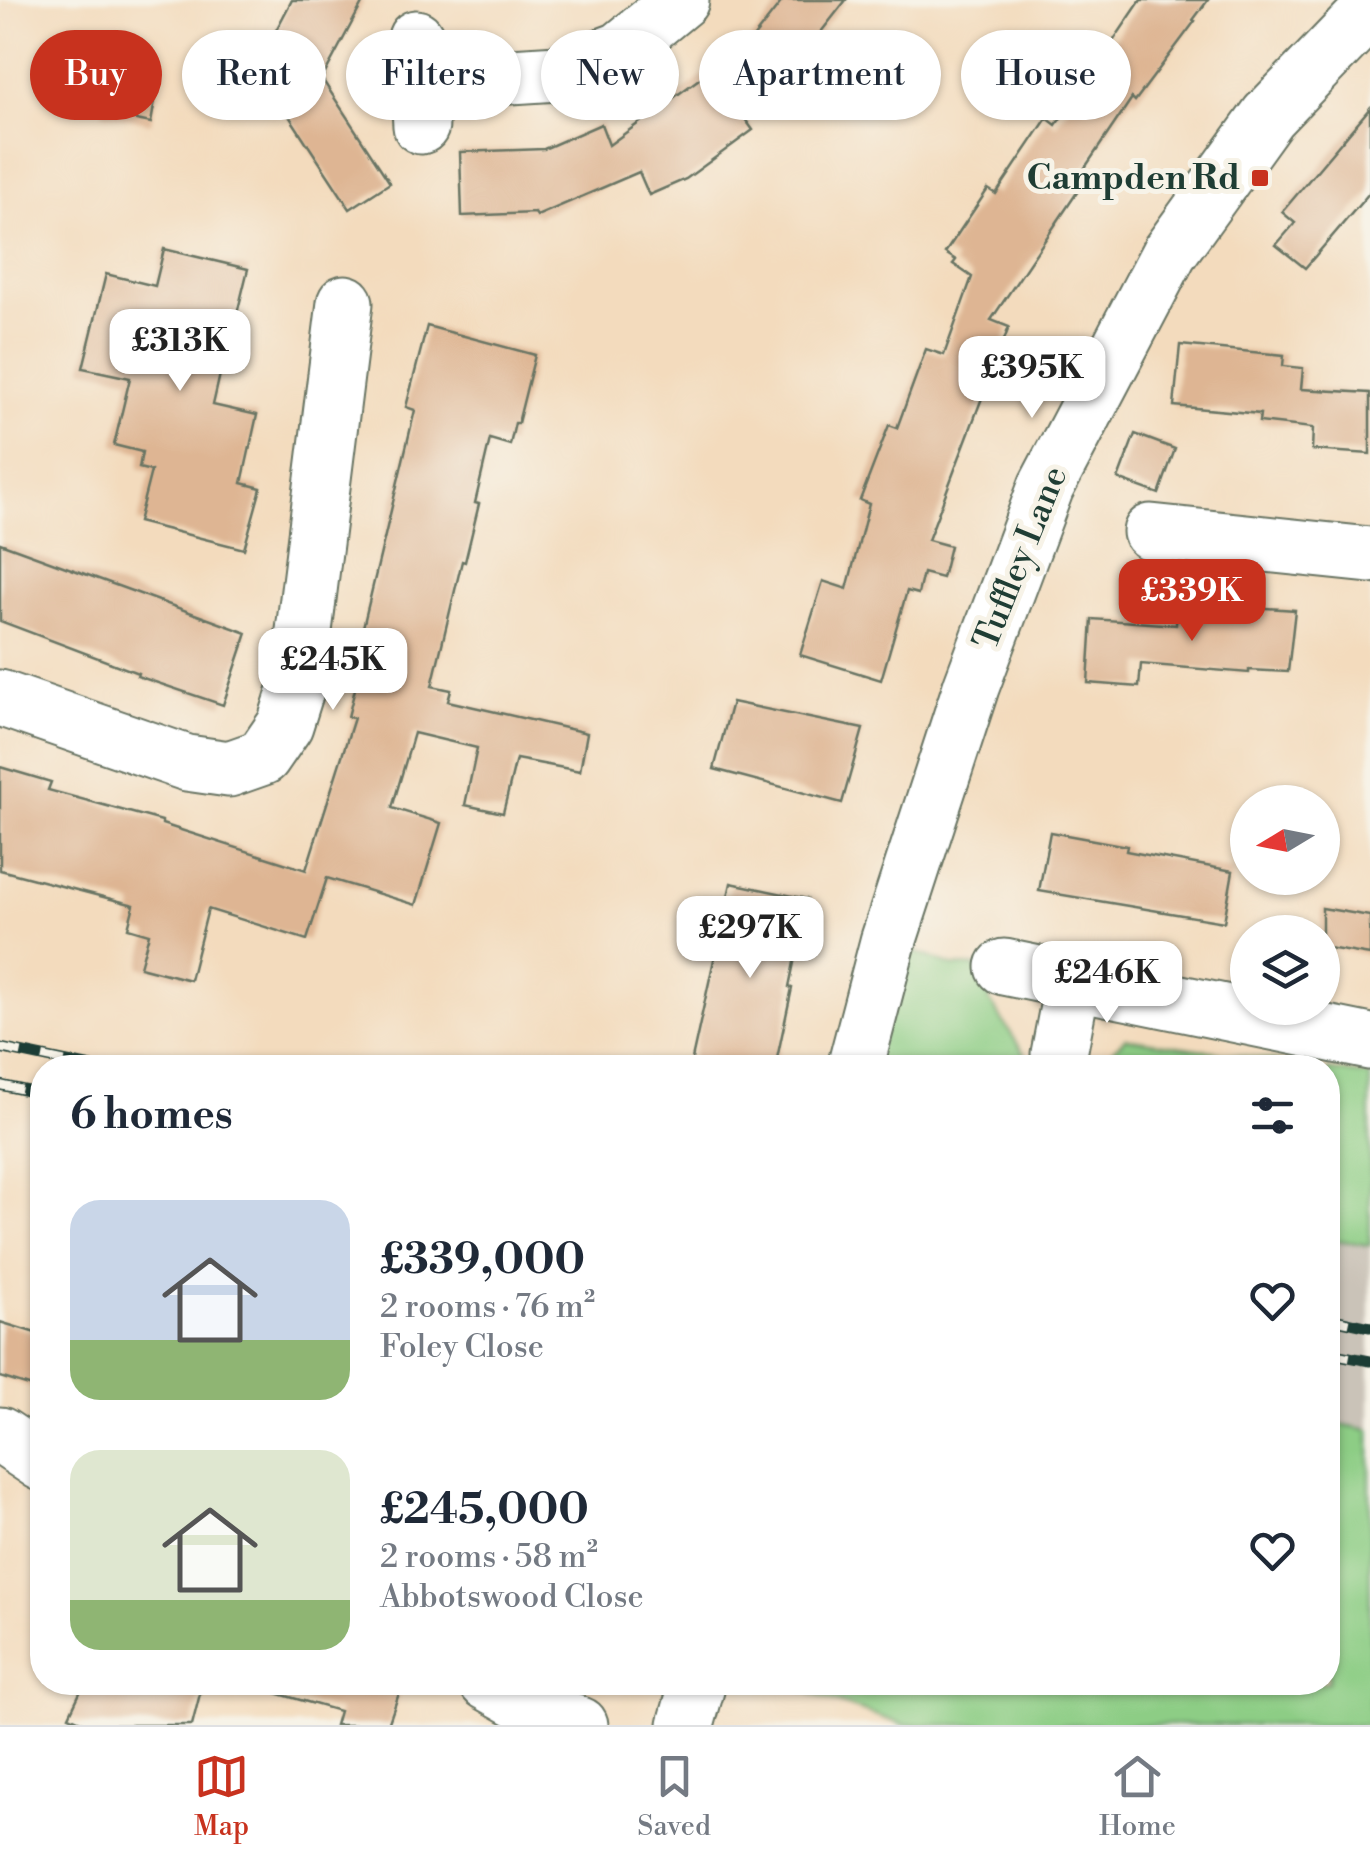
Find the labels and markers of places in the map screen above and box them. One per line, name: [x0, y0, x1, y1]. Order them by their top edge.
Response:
place label: Campden Rd: [1027, 157, 1240, 200]
marker: Campden Rd: [1249, 167, 1271, 189]
pin: £313K: [110, 309, 250, 394]
pin: £395K: [962, 336, 1102, 421]
pin: £339K: [1122, 559, 1262, 644]
pin: £245K: [263, 628, 403, 713]
pin: £297K: [680, 896, 820, 981]
pin: £246K: [1037, 941, 1177, 1026]

